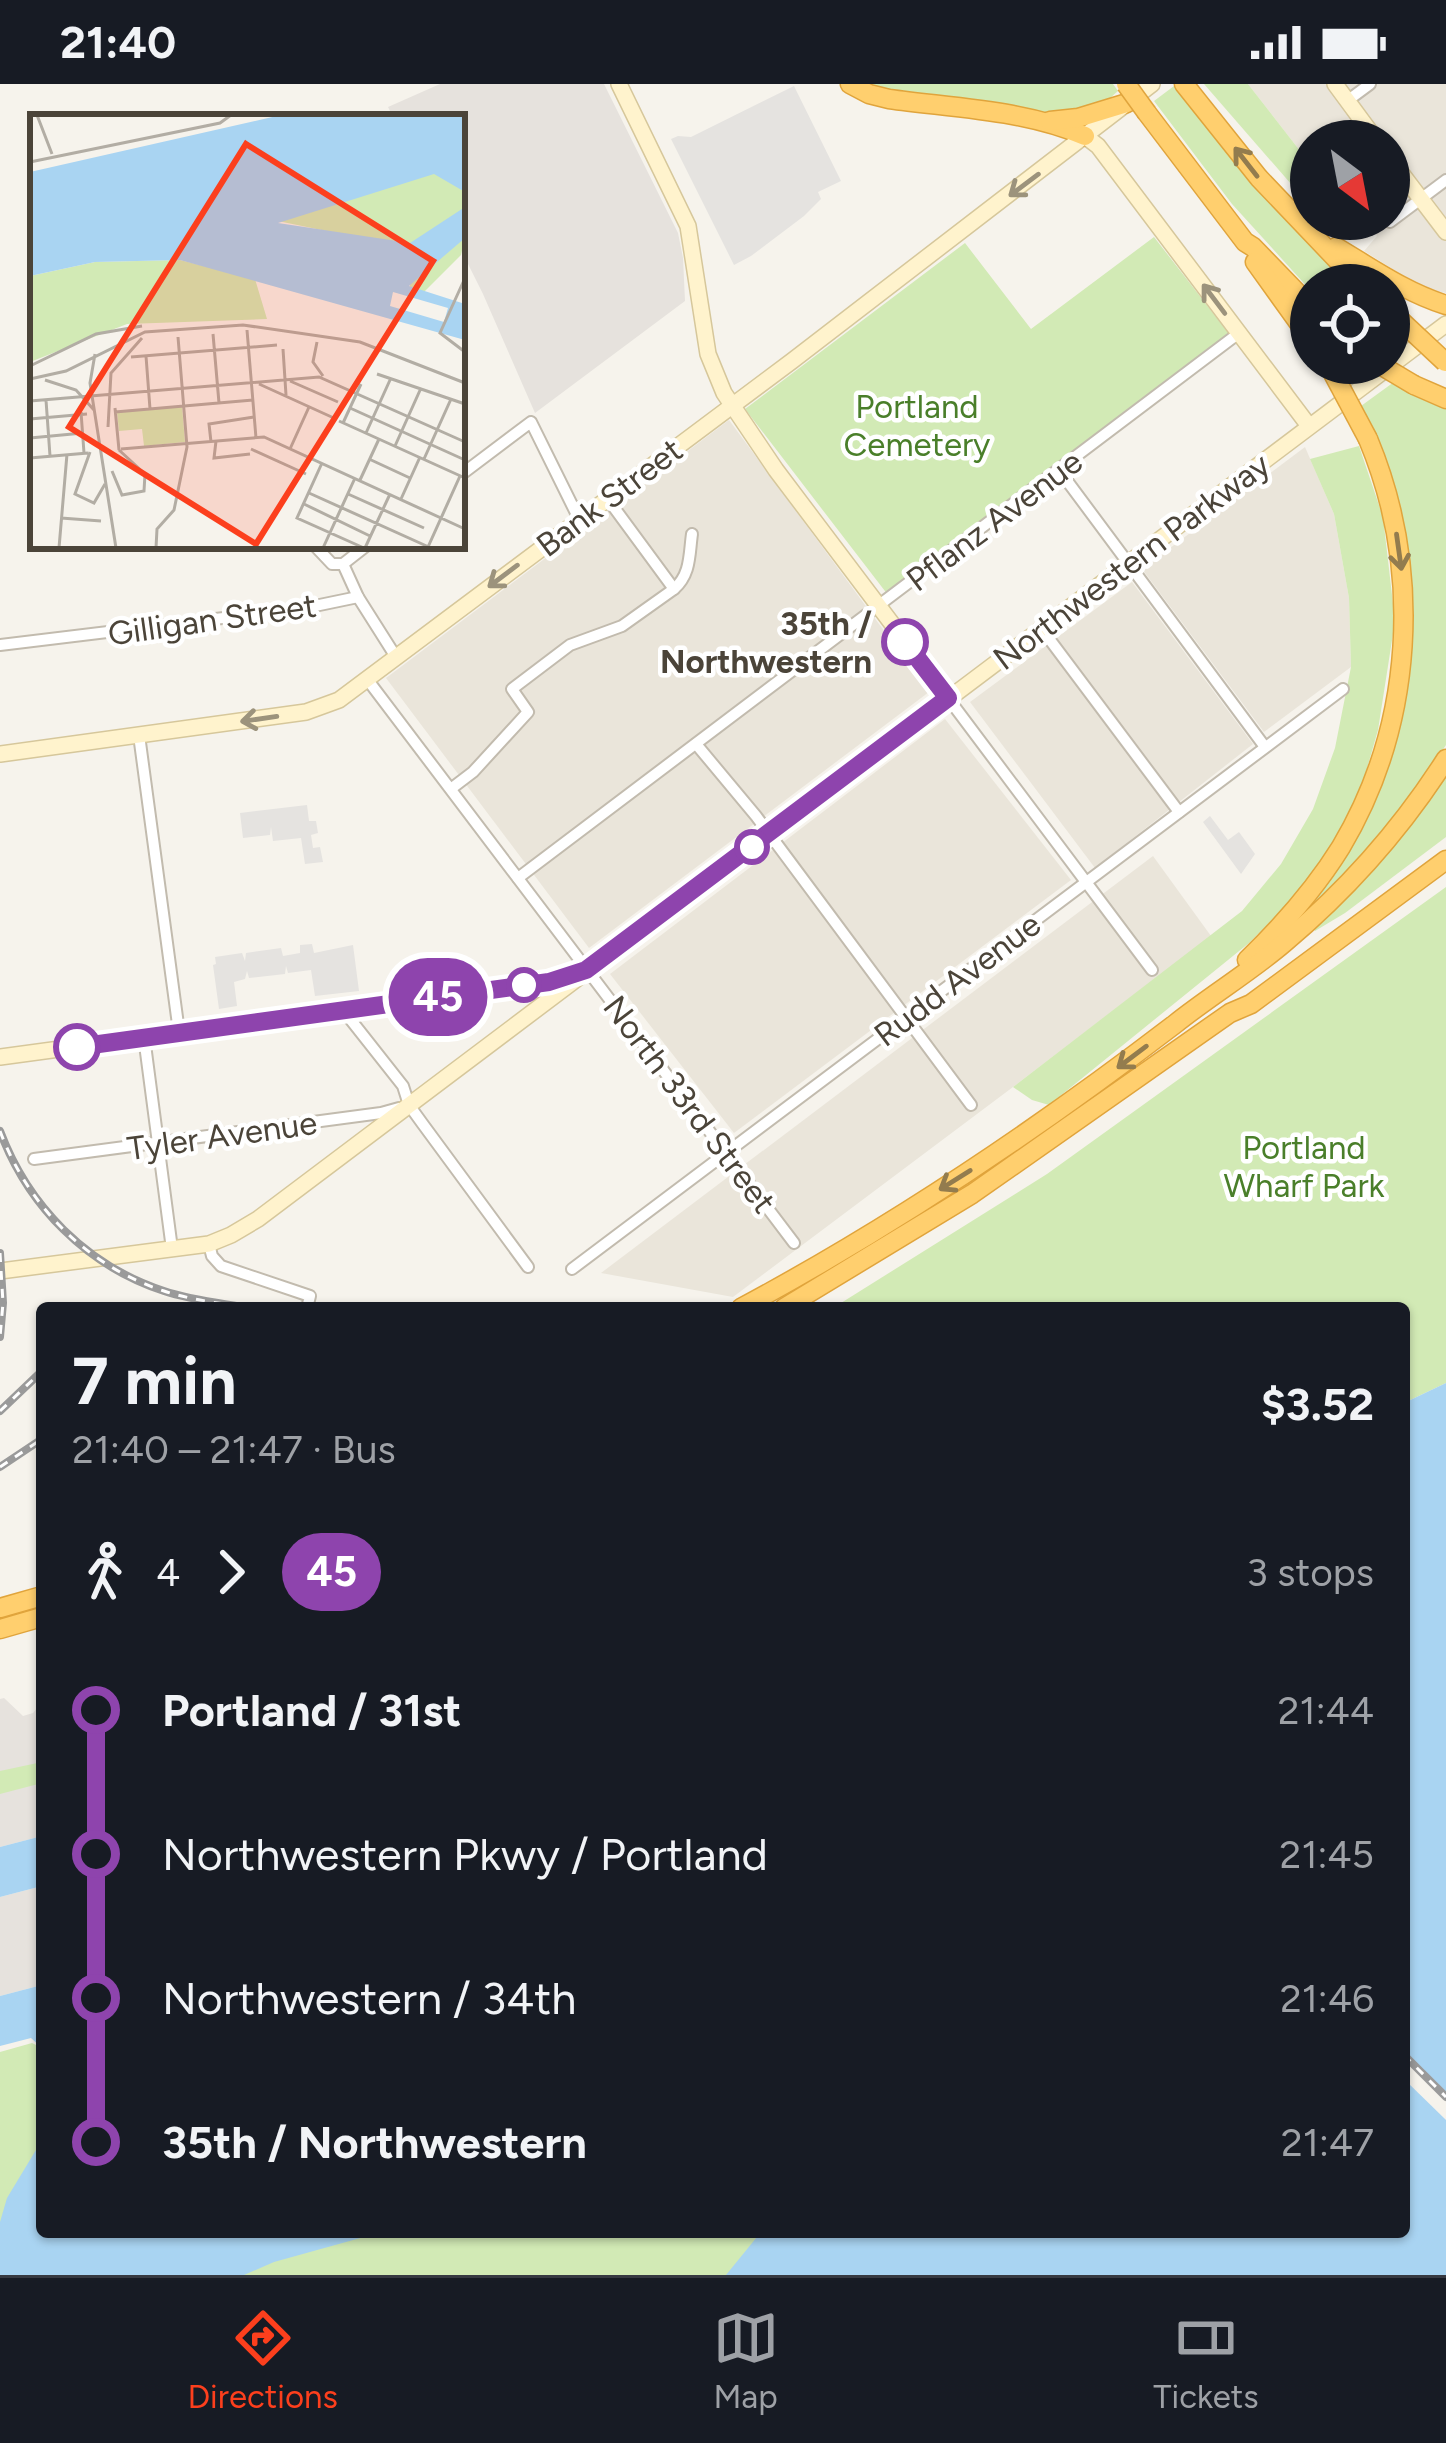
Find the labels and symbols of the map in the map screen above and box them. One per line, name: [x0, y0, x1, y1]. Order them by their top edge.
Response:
inset map: [30, 114, 465, 549]
north arrow: [1290, 120, 1410, 240]
one-way arrow: [1233, 146, 1260, 178]
one-way arrow: [1008, 171, 1041, 197]
one-way arrow: [1201, 284, 1227, 316]
park label: Portland Cemetery: [844, 387, 991, 464]
street label: Bank Street: [529, 430, 690, 565]
street label: Pflanz Avenue: [899, 442, 1090, 599]
street label: Northwestern Parkway: [986, 444, 1278, 678]
one-way arrow: [1388, 532, 1411, 571]
one-way arrow: [488, 562, 520, 589]
street label: Gilligan Street: [105, 586, 319, 653]
place label: 35th / Northwestern: [660, 604, 872, 681]
marker: 35th / Northwestern: [883, 620, 927, 664]
one-way arrow: [240, 708, 279, 731]
unlabelled marker: [736, 831, 768, 863]
street label: Rudd Avenue: [867, 904, 1048, 1054]
line badge: 45: [384, 958, 492, 1036]
unlabelled marker: [508, 969, 540, 1001]
street label: North 33rd Street: [595, 988, 784, 1221]
unlabelled marker: [55, 1025, 99, 1069]
one-way arrow: [1116, 1043, 1148, 1070]
street label: Tyler Avenue: [125, 1103, 320, 1168]
park label: Portland Wharf Park: [1223, 1128, 1385, 1205]
one-way arrow: [939, 1168, 973, 1192]

